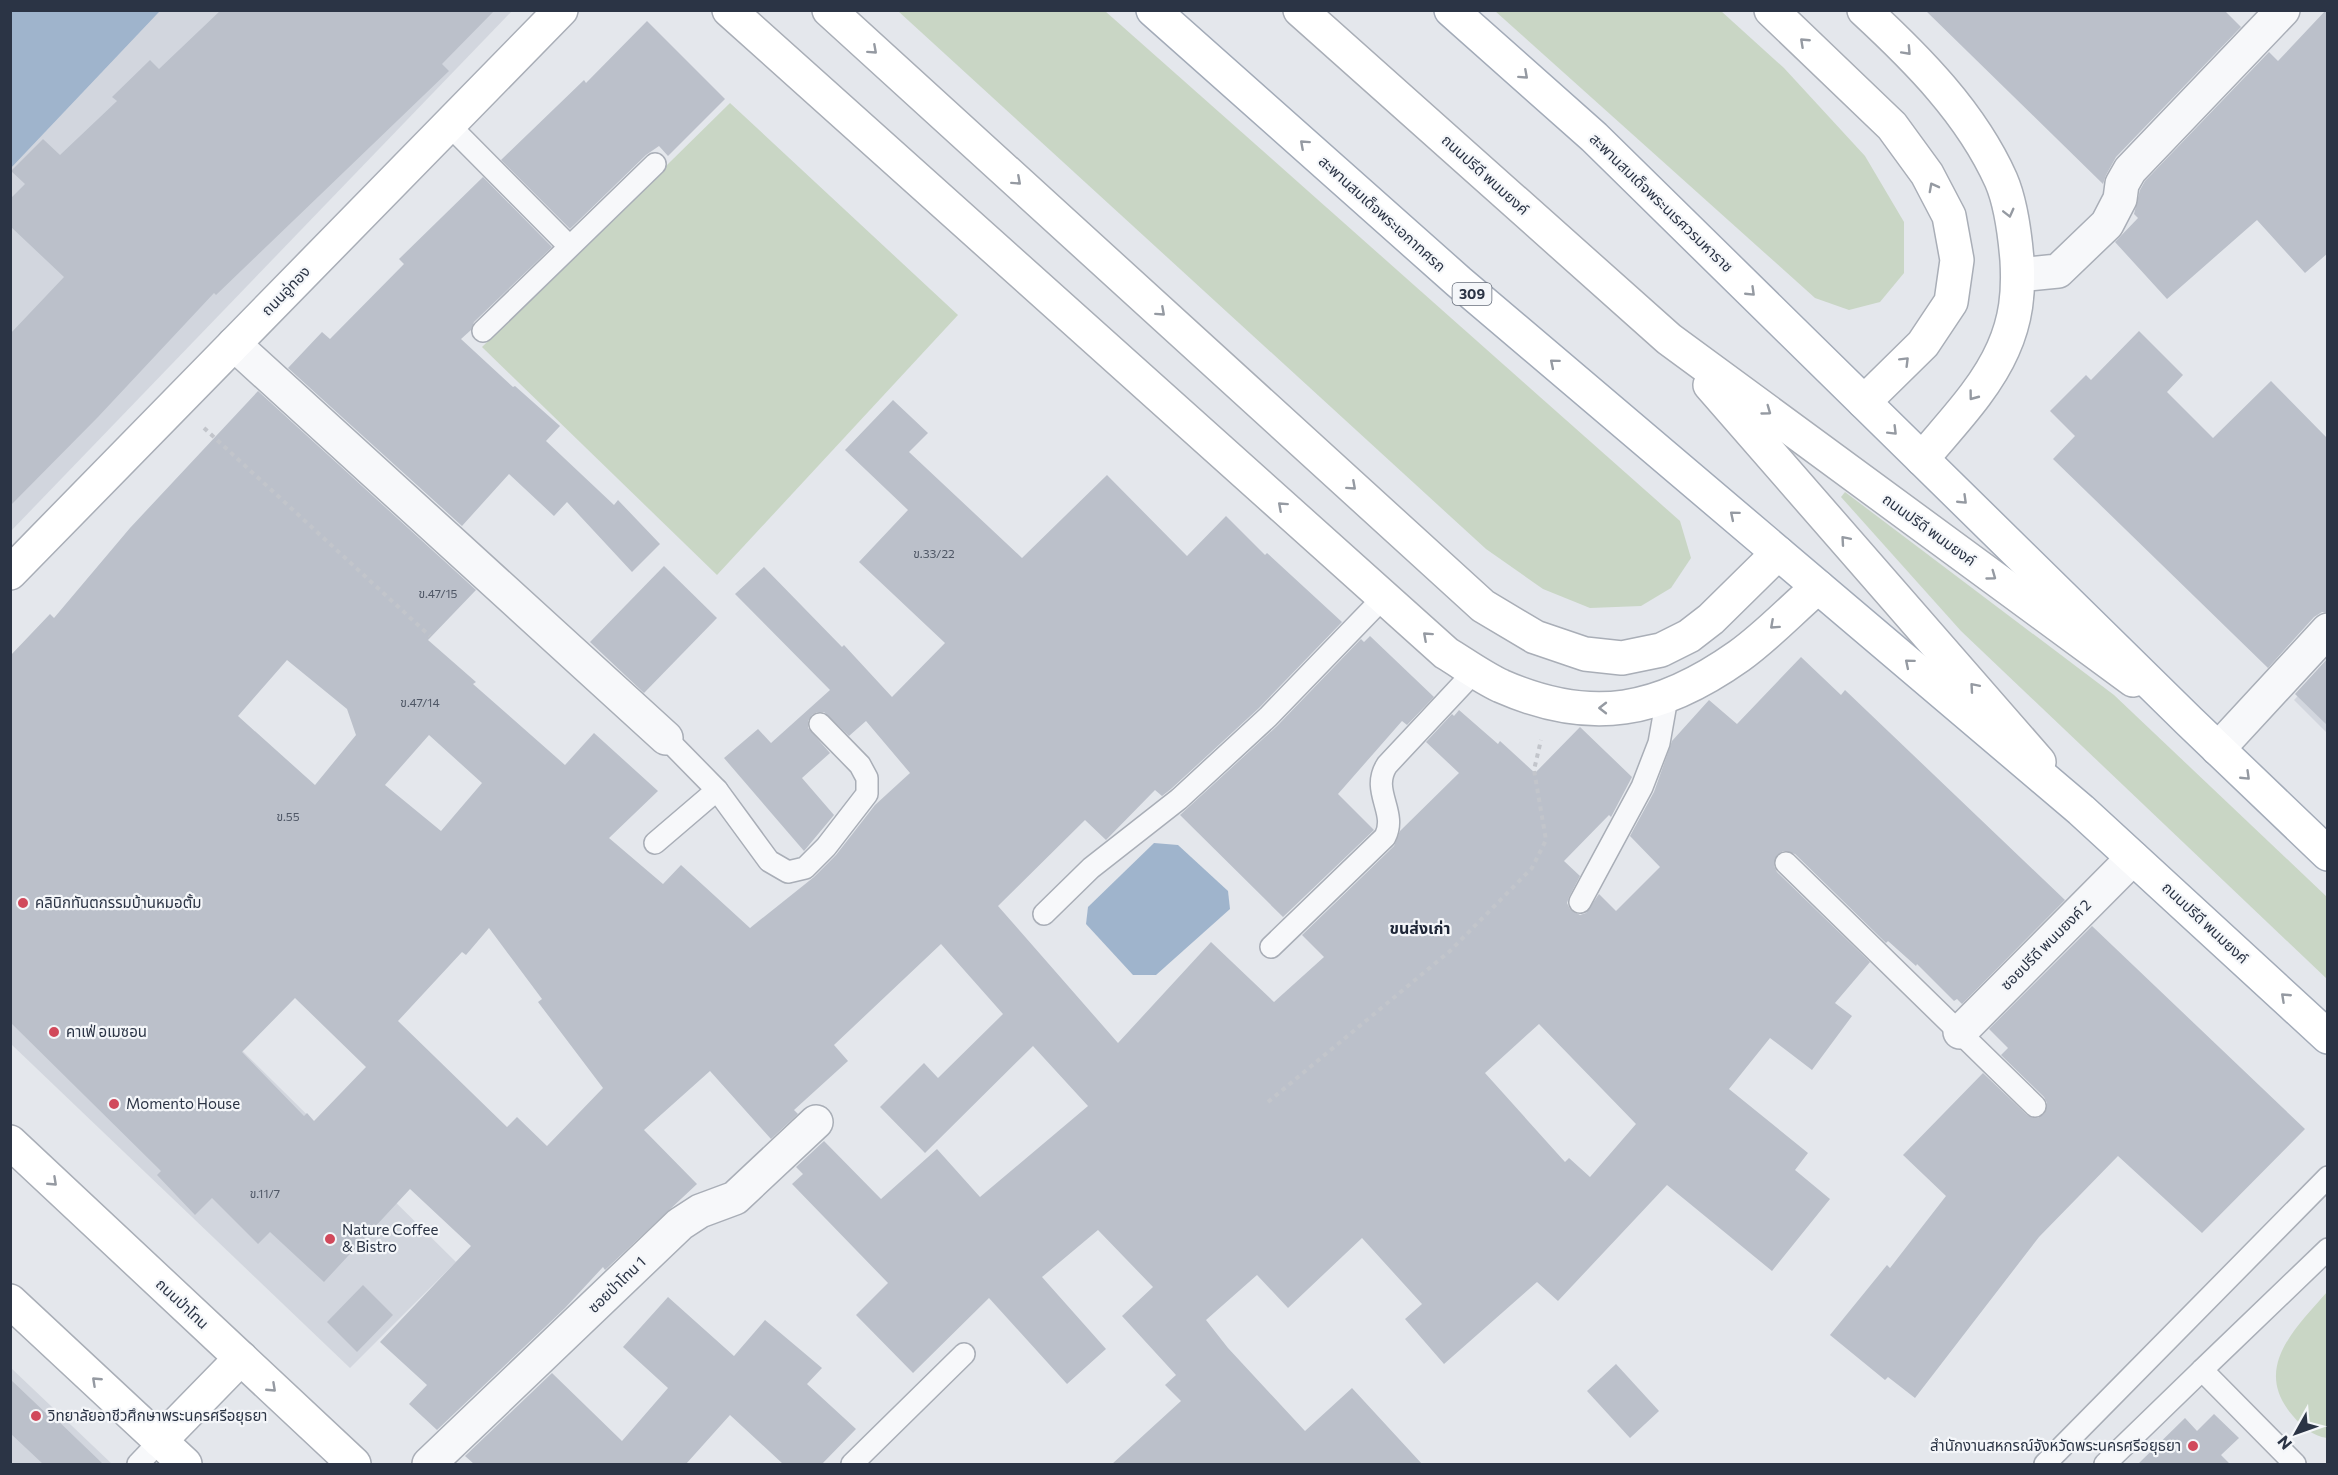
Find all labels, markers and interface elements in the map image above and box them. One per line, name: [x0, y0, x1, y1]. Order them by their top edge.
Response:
one-way arrow: [1801, 38, 1811, 49]
one-way arrow: [866, 43, 876, 54]
one-way arrow: [1899, 43, 1910, 54]
one-way arrow: [1517, 68, 1528, 79]
street label: สะพานสมเด็จพระนเรศวรมหาราช: [1586, 129, 1737, 275]
street label: ถนนปรีดี พนมยงค์: [1438, 130, 1533, 218]
one-way arrow: [1300, 140, 1311, 151]
street label: สะพานสมเด็จพระเอกาทศรถ: [1316, 152, 1450, 275]
one-way arrow: [1010, 174, 1021, 185]
one-way arrow: [1929, 182, 1941, 193]
one-way arrow: [2002, 208, 2015, 218]
street label: ถนนอู่ทอง: [257, 262, 314, 319]
road number: 309: [1452, 283, 1492, 305]
one-way arrow: [1744, 284, 1755, 295]
one-way arrow: [1154, 305, 1165, 316]
one-way arrow: [1898, 357, 1909, 368]
one-way arrow: [1550, 359, 1561, 370]
one-way arrow: [1970, 389, 1981, 400]
one-way arrow: [1760, 404, 1771, 415]
one-way arrow: [1885, 423, 1896, 434]
one-way arrow: [1345, 479, 1356, 490]
street label: ถนนปรีดี พนมยงค์: [1879, 489, 1980, 569]
one-way arrow: [1957, 493, 1967, 504]
one-way arrow: [1278, 502, 1289, 513]
one-way arrow: [1730, 511, 1741, 522]
one-way arrow: [1841, 536, 1852, 547]
house number: ข.33/22: [913, 546, 955, 560]
one-way arrow: [1985, 569, 1996, 580]
house number: ข.47/15: [418, 586, 458, 600]
one-way arrow: [1770, 618, 1781, 629]
one-way arrow: [1424, 632, 1434, 643]
one-way arrow: [1905, 660, 1916, 671]
one-way arrow: [1970, 683, 1981, 694]
house number: ข.47/14: [400, 695, 440, 709]
one-way arrow: [1599, 702, 1608, 714]
one-way arrow: [2239, 769, 2250, 780]
house number: ข.55: [276, 809, 300, 823]
street label: ถนนปรีดี พนมยงค์: [2159, 878, 2252, 967]
place label: คลินิกทันตกรรมบ้านหมอตั้ม: [35, 893, 201, 911]
street label: ซอยปรีดี พนมยงค์ 2: [1996, 895, 2094, 993]
marker: คลินิกทันตกรรมบ้านหมอตั้ม: [16, 896, 30, 910]
district label: ขนส่งเก่า: [1390, 918, 1450, 937]
one-way arrow: [2281, 994, 2292, 1005]
place label: คาเฟ่ อเมซอน: [66, 1022, 147, 1040]
marker: คาเฟ่ อเมซอน: [47, 1025, 61, 1039]
place label: Momento House: [126, 1094, 240, 1112]
marker: Momento House: [107, 1097, 121, 1111]
one-way arrow: [46, 1175, 57, 1186]
house number: ข.11/7: [250, 1186, 280, 1200]
place label: Nature Coffee & Bistro: [342, 1220, 438, 1255]
marker: Nature Coffee & Bistro: [323, 1232, 337, 1246]
street label: ซอยป่าโทน 1: [584, 1252, 649, 1316]
street label: ถนนป่าโทน: [153, 1274, 213, 1332]
one-way arrow: [92, 1377, 103, 1388]
one-way arrow: [265, 1380, 276, 1391]
north arrow: [2266, 1403, 2326, 1463]
place label: วิทยาลัยอาชีวศึกษาพระนครศรีอยุธยา: [48, 1406, 267, 1425]
marker: วิทยาลัยอาชีวศึกษาพระนครศรีอยุธยา: [29, 1409, 43, 1423]
text: N: [2273, 1432, 2295, 1454]
place label: สํานักงานสหกรณ์จังหวัดพระนครศรีอยุธยา: [1930, 1436, 2181, 1455]
marker: สํานักงานสหกรณ์จังหวัดพระนครศรีอยุธยา: [2186, 1439, 2200, 1453]

